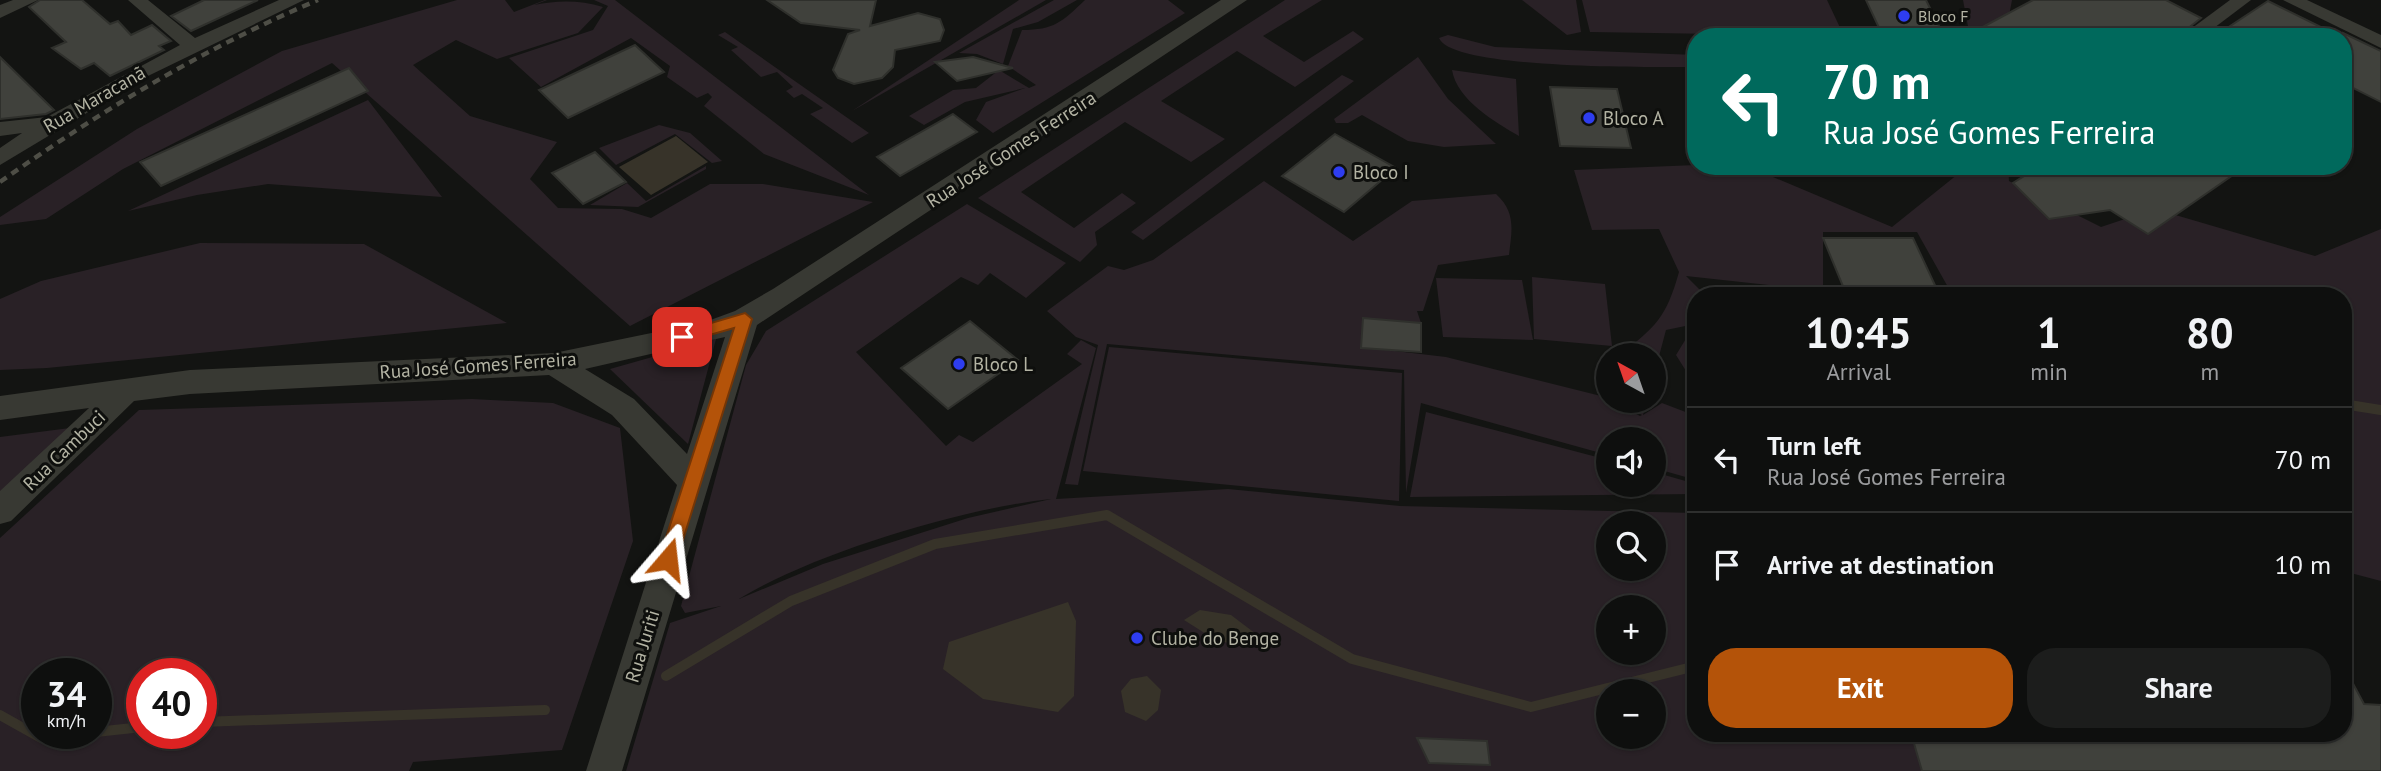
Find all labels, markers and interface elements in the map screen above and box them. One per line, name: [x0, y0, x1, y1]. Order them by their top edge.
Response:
place label: Bloco F: [1918, 6, 1969, 26]
marker: Bloco F: [1896, 8, 1912, 24]
text: 70 m: [1823, 49, 1930, 113]
icon: left: [1708, 56, 1799, 147]
street label: Rua Maracanã: [39, 60, 149, 138]
street label: Rua José Gomes Ferreira: [922, 85, 1100, 213]
place label: Bloco A: [1603, 106, 1664, 130]
marker: Bloco A: [1581, 110, 1597, 126]
text: Rua José Gomes Ferreira: [1823, 111, 2155, 153]
place label: Bloco I: [1353, 160, 1409, 184]
marker: Bloco I: [1331, 164, 1347, 180]
text: 10:45: [1805, 305, 1912, 360]
text: 1: [2037, 305, 2061, 360]
text: 80: [2186, 305, 2234, 360]
pin: [652, 307, 712, 367]
icon: arrive: [663, 318, 701, 356]
north arrow: [1596, 343, 1666, 413]
map controls: [1596, 343, 1666, 749]
street label: Rua José Gomes Ferreira: [379, 346, 577, 384]
place label: Bloco L: [973, 352, 1033, 376]
marker: Bloco L: [951, 356, 967, 372]
text: Arrival: [1826, 357, 1891, 386]
text: min: [2030, 357, 2068, 386]
text: m: [2200, 357, 2219, 386]
street label: Rua Cambuci: [18, 405, 110, 495]
button: sound: [1596, 427, 1666, 497]
text: Turn left: [1767, 429, 1861, 462]
icon: left: [1708, 441, 1746, 479]
text: 70 m: [2275, 443, 2331, 476]
text: Rua José Gomes Ferreira: [1767, 462, 2006, 491]
button: search: [1596, 511, 1666, 581]
position arrow: [631, 522, 705, 596]
icon: arrive: [1708, 546, 1746, 584]
text: Arrive at destination: [1767, 548, 1994, 581]
text: 10 m: [2275, 548, 2331, 581]
button: +: [1596, 595, 1666, 665]
street label: Rua Juriti: [620, 607, 664, 685]
place label: Clube do Benge: [1151, 626, 1279, 650]
marker: Clube do Benge: [1129, 630, 1145, 646]
button: Exit: [1708, 648, 2013, 728]
button: Share: [2027, 648, 2331, 728]
speed limit sign: 40: [126, 658, 217, 749]
text: 34: [47, 671, 86, 717]
button: −: [1596, 679, 1666, 749]
text: km/h: [47, 709, 86, 732]

